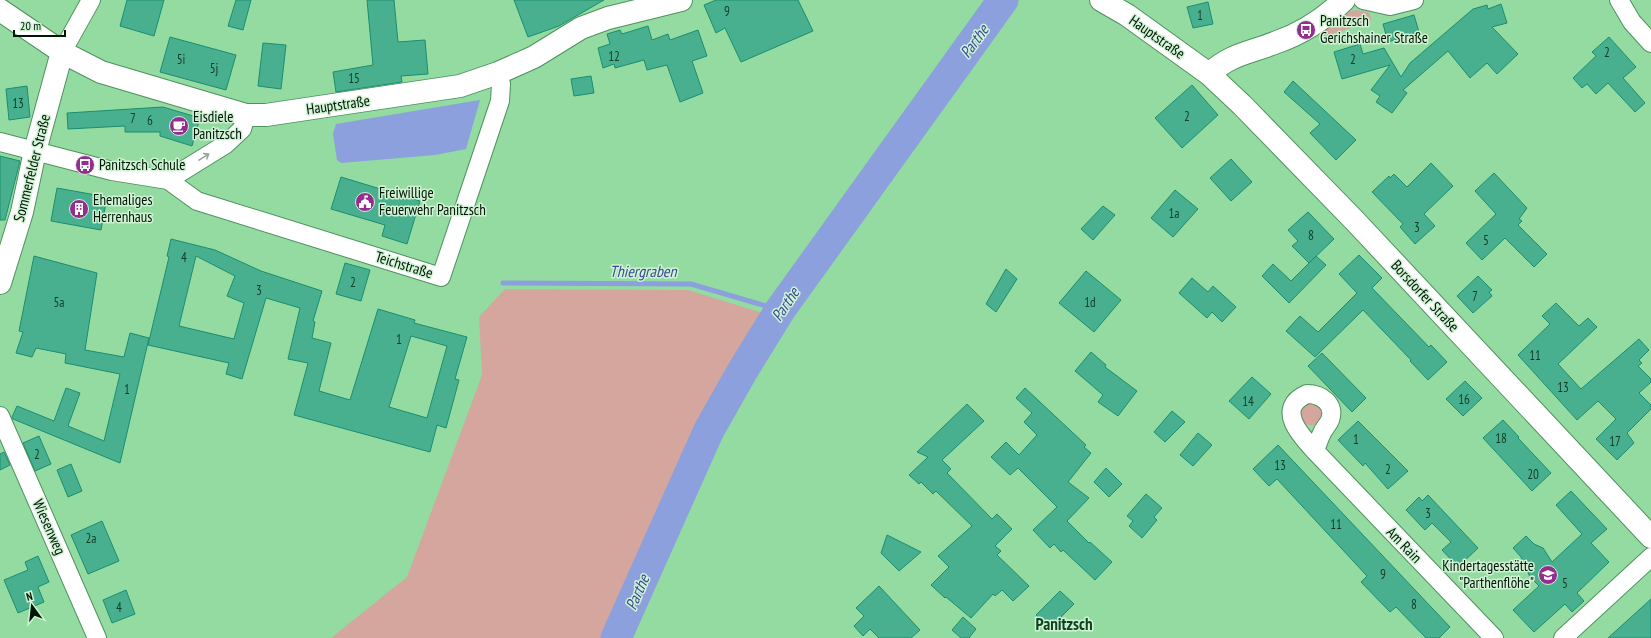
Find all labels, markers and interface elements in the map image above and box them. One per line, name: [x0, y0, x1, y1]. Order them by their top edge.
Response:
house number: 9: [724, 3, 730, 20]
house number: 1: [1197, 7, 1203, 24]
street label: Hauptstraße: [1126, 10, 1189, 63]
place label: Panitzsch Gerichshainer Straße: [1320, 11, 1428, 47]
scale bar: [14, 12, 65, 38]
text: 20 m: [20, 18, 41, 33]
water label: Parthe: [955, 19, 993, 61]
bus stop icon: Panitzsch Gerichshainer Straße: [1295, 19, 1317, 41]
house number: 2: [1604, 44, 1610, 61]
house number: 12: [608, 48, 620, 65]
house number: 5i: [177, 51, 186, 68]
house number: 2: [1350, 51, 1356, 68]
house number: 5j: [210, 60, 219, 77]
house number: 15: [348, 70, 360, 87]
street label: Hauptstraße: [305, 91, 371, 118]
house number: 13: [12, 95, 24, 112]
place label: Eisdiele Panitzsch: [193, 107, 242, 143]
house number: 2: [1184, 108, 1190, 125]
house number: 7: [130, 110, 136, 127]
street label: Sommerfelder Straße: [9, 112, 54, 224]
house number: 6: [147, 112, 153, 129]
cafe icon: Eisdiele Panitzsch: [168, 115, 190, 137]
one-way arrow: [198, 153, 210, 161]
bus stop icon: Panitzsch Schule: [74, 154, 96, 176]
place label: Panitzsch Schule: [99, 155, 185, 174]
place label: Freiwillige Feuerwehr Panitzsch: [379, 183, 486, 219]
place label: Ehemaliges Herrenhaus: [93, 190, 153, 226]
public building icon: Freiwillige Feuerwehr Panitzsch: [354, 191, 376, 213]
building icon: Ehemaliges Herrenhaus: [68, 198, 90, 220]
house number: 1a: [1168, 205, 1180, 222]
house number: 3: [1414, 219, 1420, 236]
house number: 8: [1308, 227, 1314, 244]
house number: 5: [1483, 232, 1489, 249]
street label: Teichstraße: [373, 247, 435, 282]
house number: 4: [181, 249, 187, 266]
street label: Borsdorfer Straße: [1387, 256, 1463, 335]
water label: Thiergraben: [610, 261, 677, 281]
house number: 2: [350, 274, 356, 291]
house number: 3: [256, 282, 262, 299]
water label: Parthe: [767, 282, 804, 325]
house number: 7: [1472, 288, 1478, 305]
house number: 5a: [53, 294, 65, 311]
house number: 1d: [1084, 294, 1096, 311]
house number: 1: [396, 331, 402, 348]
house number: 11: [1529, 347, 1541, 364]
house number: 13: [1557, 379, 1569, 396]
house number: 1: [124, 381, 130, 398]
house number: 16: [1458, 391, 1470, 408]
house number: 14: [1242, 393, 1254, 410]
house number: 18: [1495, 430, 1507, 447]
house number: 1: [1353, 431, 1359, 448]
house number: 17: [1609, 433, 1621, 450]
house number: 2: [34, 446, 40, 463]
house number: 13: [1274, 457, 1286, 474]
house number: 2: [1385, 461, 1391, 478]
house number: 20: [1527, 466, 1539, 483]
street label: Wiesenweg: [29, 496, 70, 557]
house number: 3: [1425, 505, 1431, 522]
house number: 11: [1330, 516, 1342, 533]
street label: Am Rain: [1383, 523, 1426, 567]
house number: 2a: [85, 530, 97, 547]
place label: Kindertagesstätte "Parthenflöhe": [1442, 556, 1534, 592]
school or university icon: Kindertagesstätte "Parthenflöhe": [1537, 564, 1559, 586]
house number: 9: [1380, 566, 1386, 583]
water label: Parthe: [621, 570, 654, 613]
house number: 5: [1562, 575, 1568, 592]
north arrow: [12, 586, 52, 626]
text: N: [25, 589, 34, 604]
house number: 8: [1411, 596, 1417, 613]
house number: 4: [116, 599, 122, 616]
district label: Panitzsch: [1035, 613, 1093, 635]

